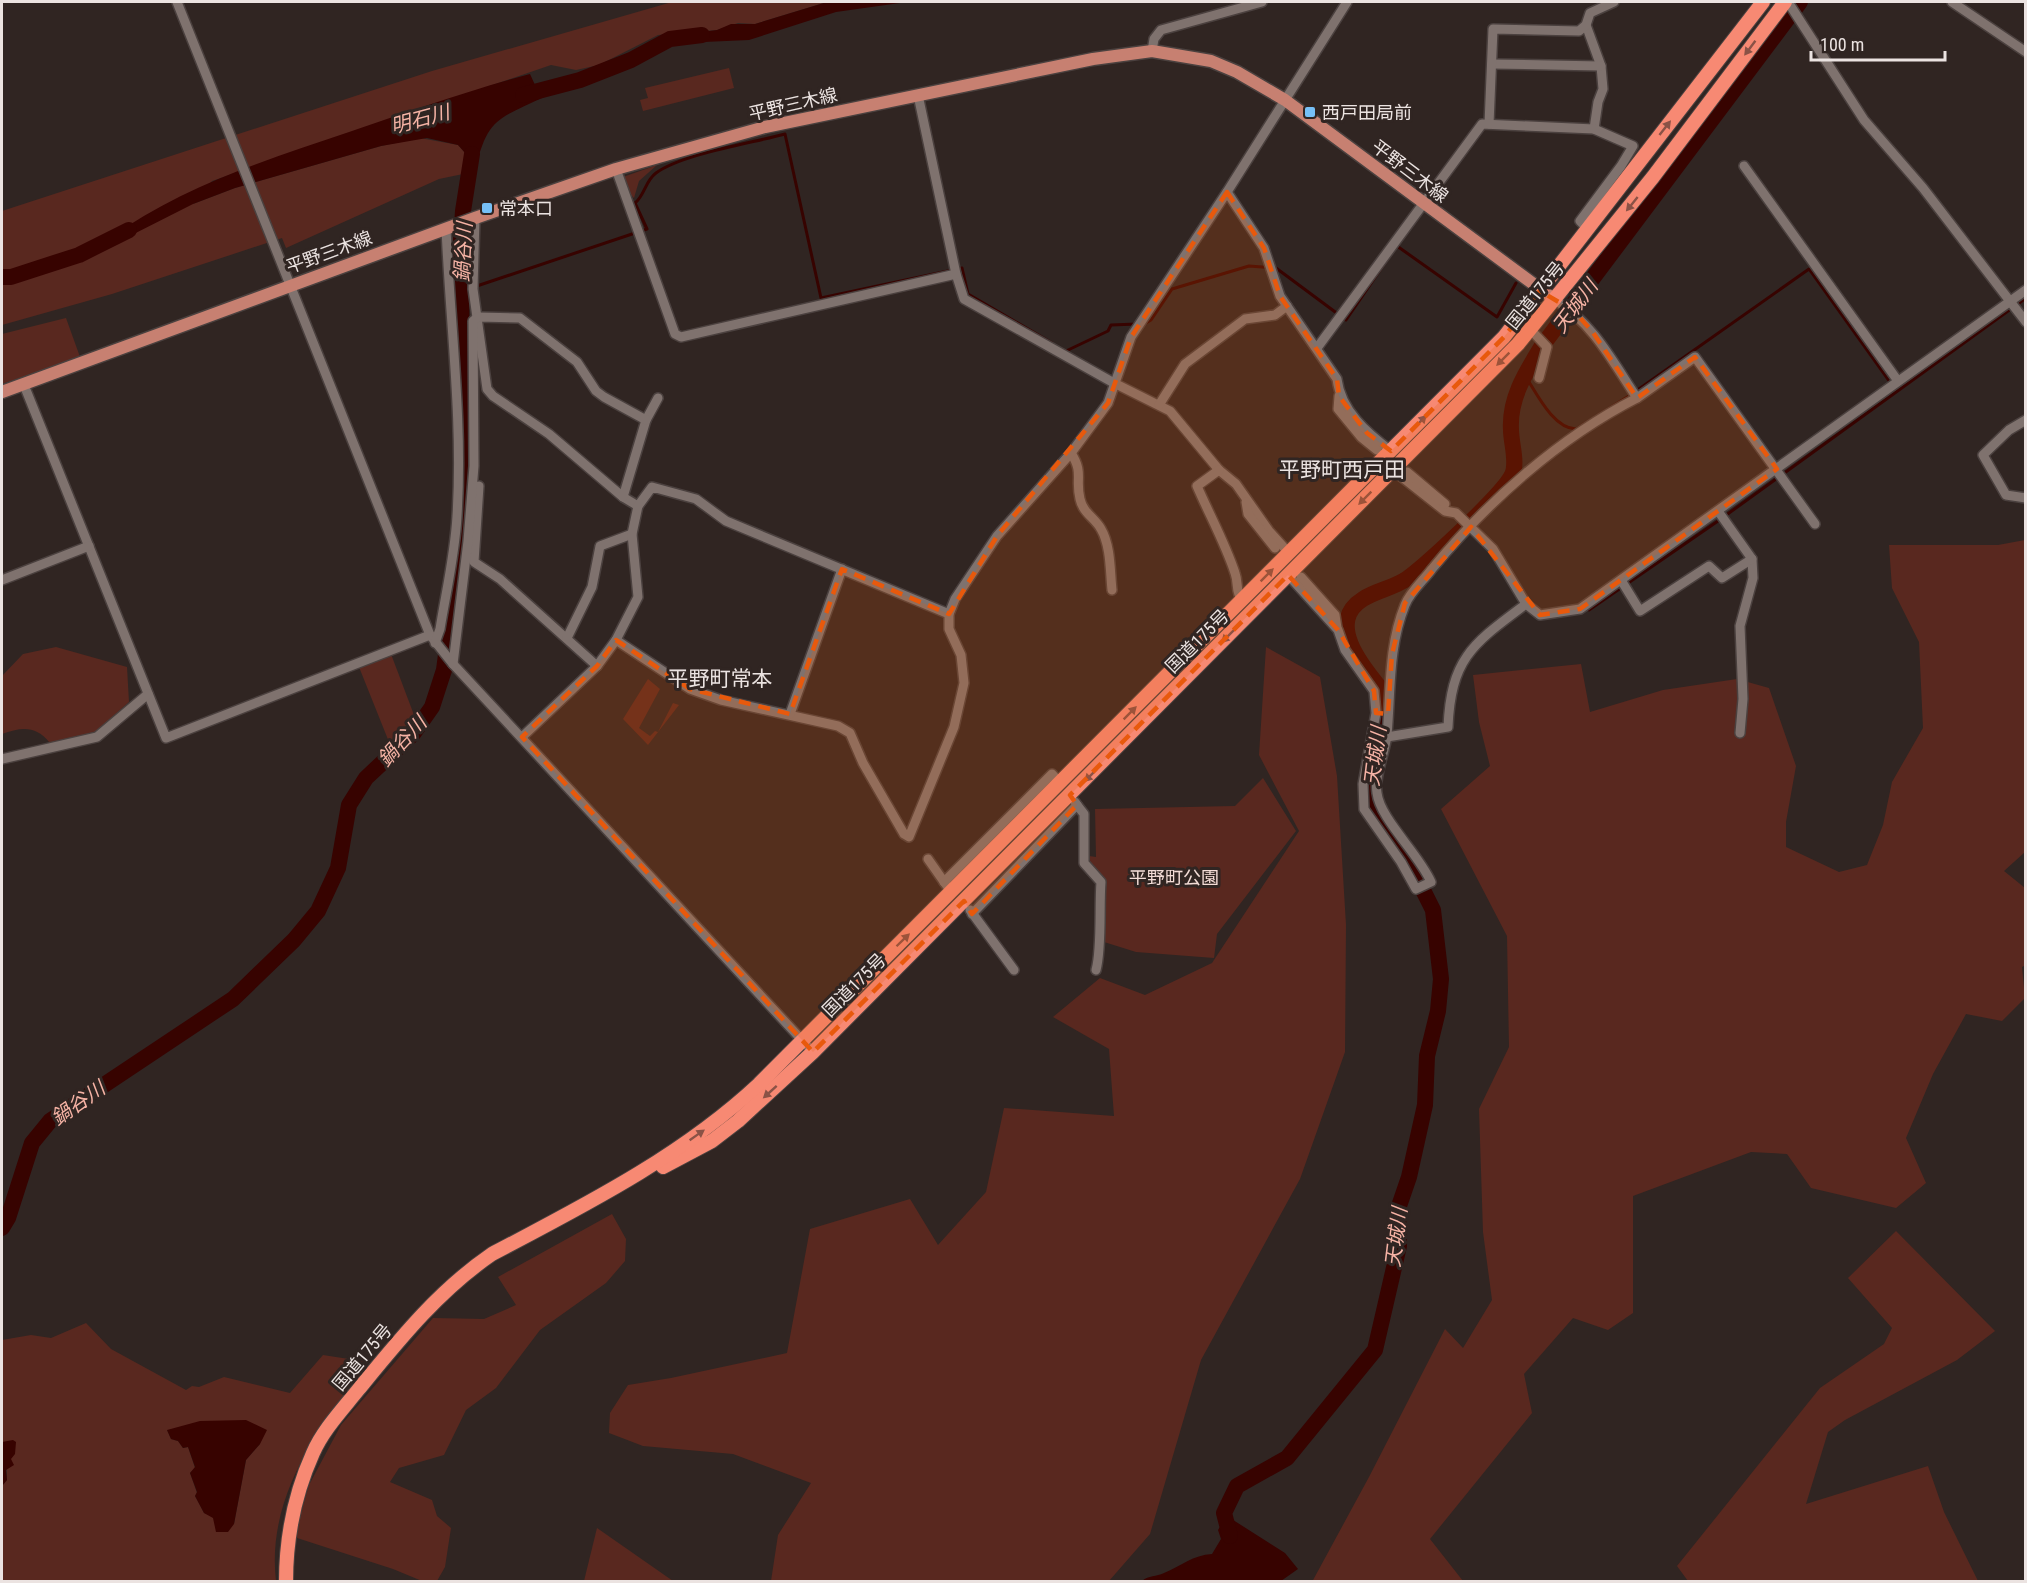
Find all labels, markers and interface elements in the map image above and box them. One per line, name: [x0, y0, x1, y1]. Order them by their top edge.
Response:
scale bar: [1811, 24, 1944, 62]
text: 100 m: [1820, 34, 1864, 55]
one-way arrow: [1744, 41, 1756, 56]
street label: 平野三木線: [747, 84, 839, 124]
water label: 明石川: [388, 99, 454, 138]
place label: 西戸田局前: [1322, 102, 1412, 123]
marker: 西戸田局前: [1303, 105, 1317, 119]
one-way arrow: [1658, 120, 1671, 136]
street label: 平野三木線: [1368, 136, 1452, 206]
one-way arrow: [1626, 196, 1638, 211]
place label: 常本口: [499, 198, 553, 219]
marker: 常本口: [480, 201, 494, 215]
water label: 鍋谷川: [449, 219, 477, 283]
street label: 平野三木線: [283, 227, 375, 277]
street label: 国道175号: [1501, 257, 1569, 333]
water label: 天城川: [1547, 273, 1604, 337]
one-way arrow: [1496, 352, 1510, 366]
one-way arrow: [1413, 415, 1427, 430]
district label: 平野町西戸田: [1279, 458, 1405, 482]
one-way arrow: [1359, 490, 1373, 504]
one-way arrow: [1260, 568, 1274, 582]
street label: 国道175号: [1161, 605, 1233, 677]
one-way arrow: [1221, 629, 1235, 643]
district label: 平野町常本: [668, 667, 773, 691]
one-way arrow: [1123, 706, 1137, 721]
water label: 鍋谷川: [373, 709, 433, 771]
water label: 天城川: [1359, 723, 1391, 787]
one-way arrow: [1084, 767, 1098, 781]
park label: 平野町公園: [1129, 867, 1219, 888]
one-way arrow: [895, 933, 910, 947]
street label: 国道175号: [818, 949, 890, 1021]
water label: 鍋谷川: [47, 1075, 111, 1130]
one-way arrow: [763, 1085, 778, 1098]
one-way arrow: [688, 1129, 704, 1141]
water label: 天城川: [1380, 1204, 1412, 1268]
street label: 国道175号: [328, 1319, 396, 1395]

